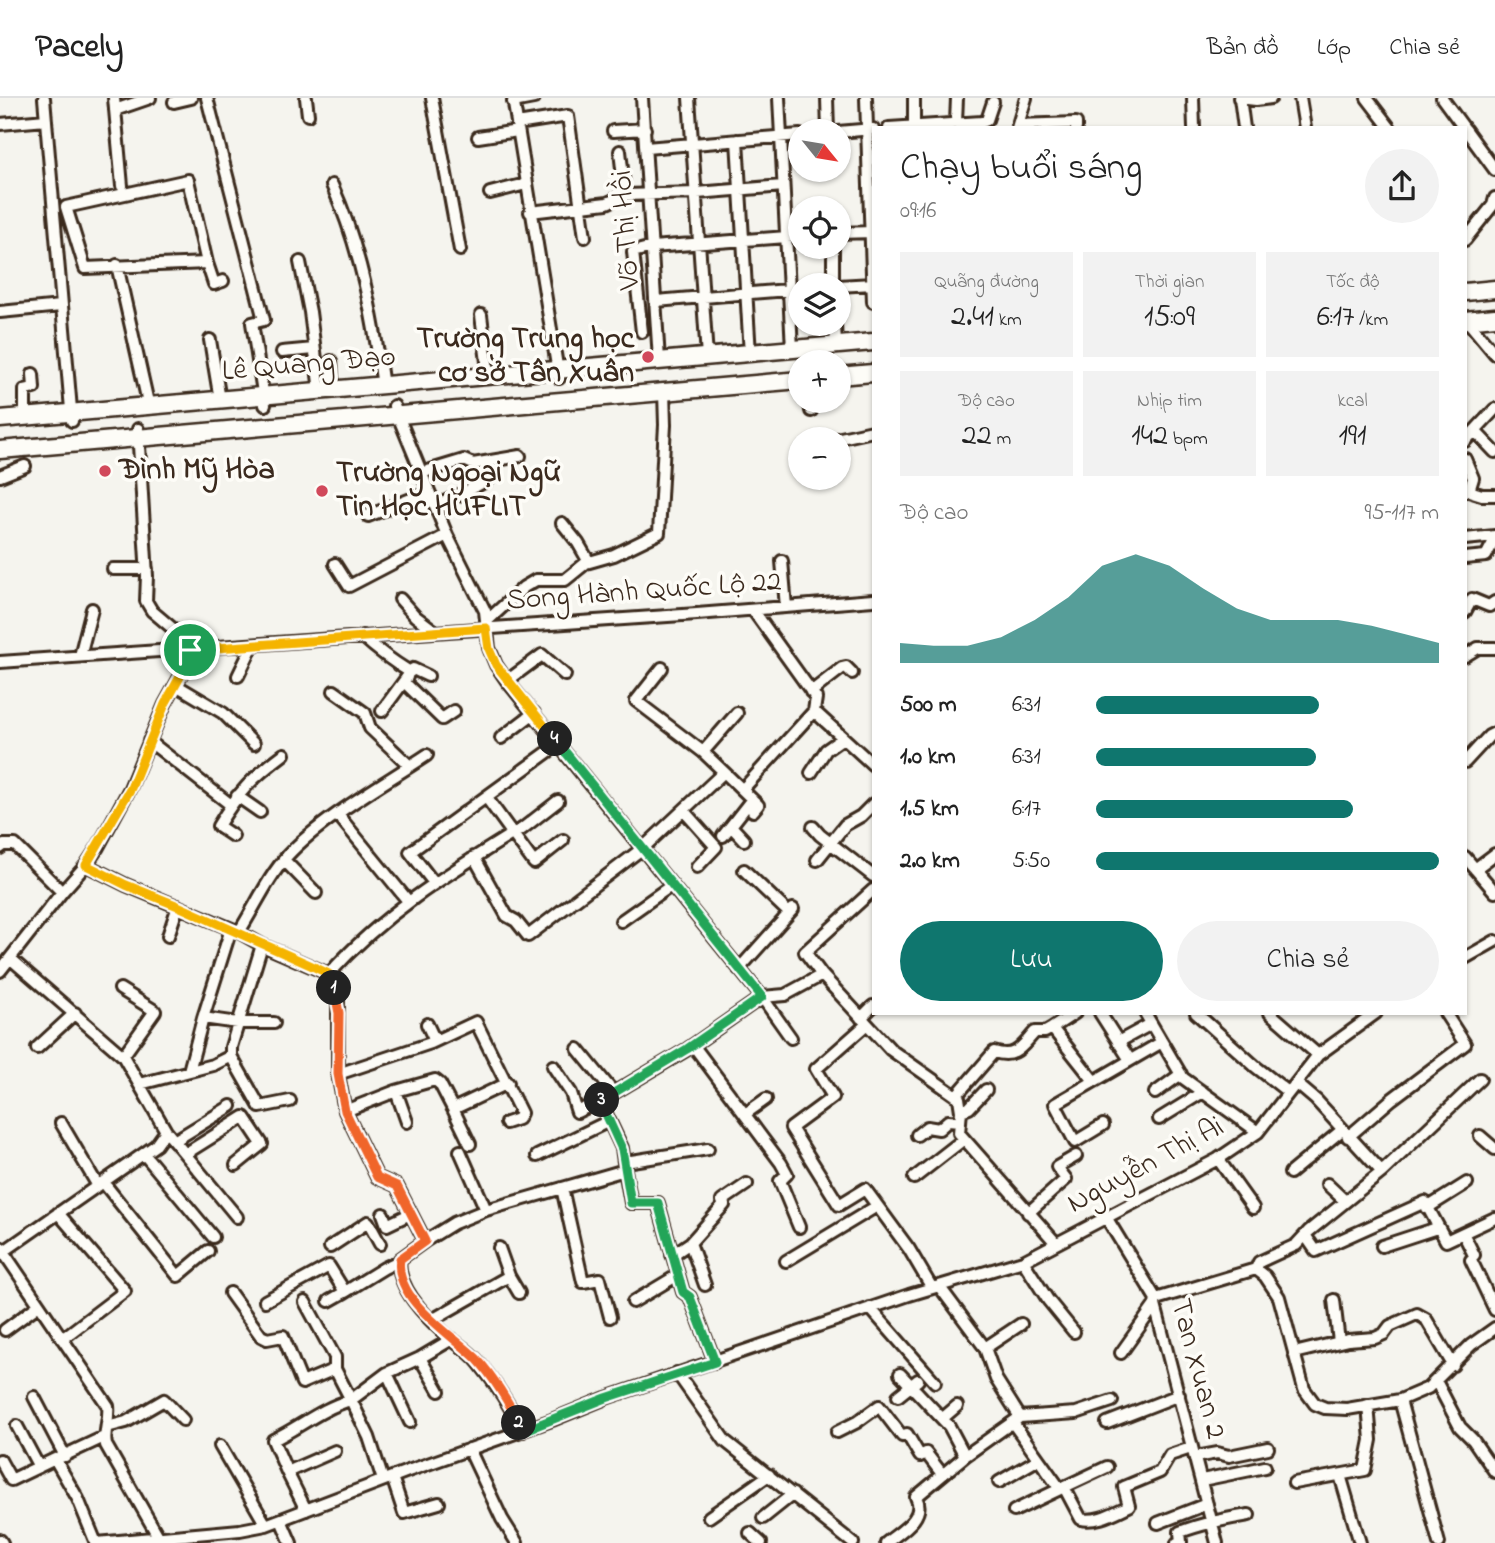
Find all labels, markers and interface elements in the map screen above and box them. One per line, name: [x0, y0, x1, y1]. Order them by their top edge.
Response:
text: Pacely: [35, 24, 123, 72]
text: Bản đồ: [1207, 31, 1279, 66]
text: Lớp: [1317, 31, 1351, 66]
text: Chia sẻ: [1389, 31, 1460, 66]
north arrow: [788, 119, 850, 182]
map controls: [788, 119, 851, 490]
text: Chạy buổi sáng: [900, 141, 1142, 197]
button: share: [1365, 149, 1439, 223]
street label: Võ Thị Hồi: [601, 169, 653, 292]
text: 09:16: [900, 195, 936, 228]
button: locate: [788, 196, 851, 259]
text: Quãng đường: [934, 269, 1039, 296]
text: Thời gian: [1135, 269, 1204, 296]
text: Tốc độ: [1326, 269, 1379, 296]
button: layers: [788, 273, 851, 336]
text: 2.41: [951, 296, 994, 340]
text: 15:09: [1144, 296, 1195, 340]
text: 6:17: [1317, 296, 1354, 340]
text: km: [994, 307, 1022, 334]
text: /km: [1354, 307, 1388, 334]
place label: Trường Trung học cơ sở Tân Xuân: [417, 318, 635, 396]
street label: Lê Quang Đạo: [220, 335, 398, 395]
marker: Trường Trung học cơ sở Tân Xuân: [640, 349, 656, 365]
button: +: [788, 350, 851, 413]
text: Độ cao: [958, 388, 1015, 415]
text: Nhịp tim: [1137, 388, 1202, 415]
text: kcal: [1337, 388, 1368, 415]
text: 22: [962, 415, 992, 459]
text: 142: [1131, 415, 1168, 459]
text: 191: [1338, 415, 1367, 459]
text: m: [992, 426, 1011, 453]
text: bpm: [1168, 426, 1208, 453]
button: −: [788, 427, 851, 490]
place label: Đình Mỹ Hòa: [117, 449, 275, 493]
place label: Trường Ngoại Ngữ Tin Học HUFLIT: [336, 452, 561, 530]
marker: Đình Mỹ Hòa: [97, 463, 113, 479]
marker: Trường Ngoại Ngữ Tin Học HUFLIT: [314, 483, 330, 499]
text: Độ cao: [900, 497, 968, 530]
text: 95–117 m: [1365, 497, 1439, 530]
street label: Song Hành Quốc Lộ 22: [505, 560, 783, 624]
pin: [160, 620, 220, 680]
icon: arrive: [171, 631, 209, 669]
text: 500 m: [900, 689, 957, 722]
text: 6:31: [1012, 689, 1041, 722]
pin: 4: [538, 722, 572, 756]
text: 4: [551, 725, 558, 752]
text: 1.0 km: [900, 741, 956, 774]
text: 6:31: [1012, 741, 1041, 774]
text: 1.5 km: [900, 793, 959, 826]
text: 6:17: [1012, 793, 1041, 826]
text: 2.0 km: [900, 845, 960, 878]
text: 5:50: [1012, 845, 1050, 878]
button: Lưu: [900, 921, 1163, 1001]
button: Chia sẻ: [1177, 921, 1439, 1001]
pin: 1: [316, 970, 352, 1006]
text: 1: [330, 974, 337, 1001]
pin: 3: [584, 1082, 620, 1118]
text: 3: [598, 1086, 605, 1113]
street label: Nguyễn Thị Ai: [1060, 1106, 1232, 1226]
street label: Tan Xuan 2: [1157, 1294, 1237, 1444]
pin: 2: [502, 1406, 536, 1440]
text: 2: [514, 1409, 523, 1436]

